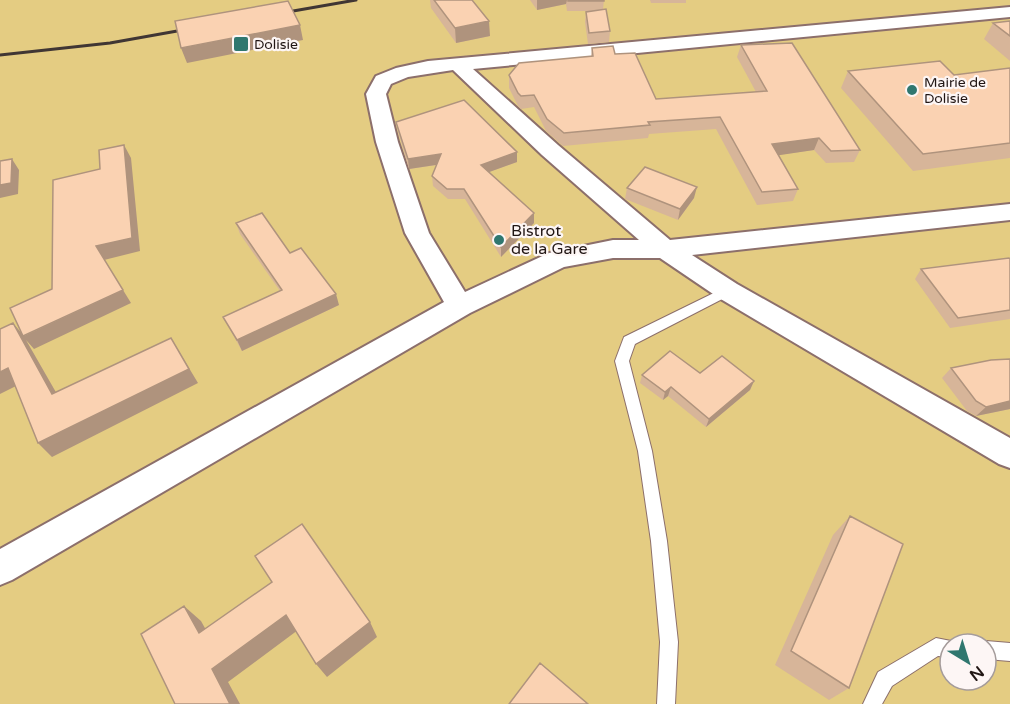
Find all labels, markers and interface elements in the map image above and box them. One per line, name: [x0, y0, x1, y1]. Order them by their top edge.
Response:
marker: Dolisie: [232, 35, 250, 53]
place label: Dolisie: [254, 36, 298, 53]
place label: Mairie de Dolisie: [924, 74, 986, 107]
marker: Mairie de Dolisie: [905, 83, 919, 97]
place label: Bistrot de la Gare: [511, 221, 588, 259]
marker: Bistrot de la Gare: [492, 233, 506, 247]
north arrow: [938, 632, 998, 692]
text: N: [965, 661, 988, 685]

